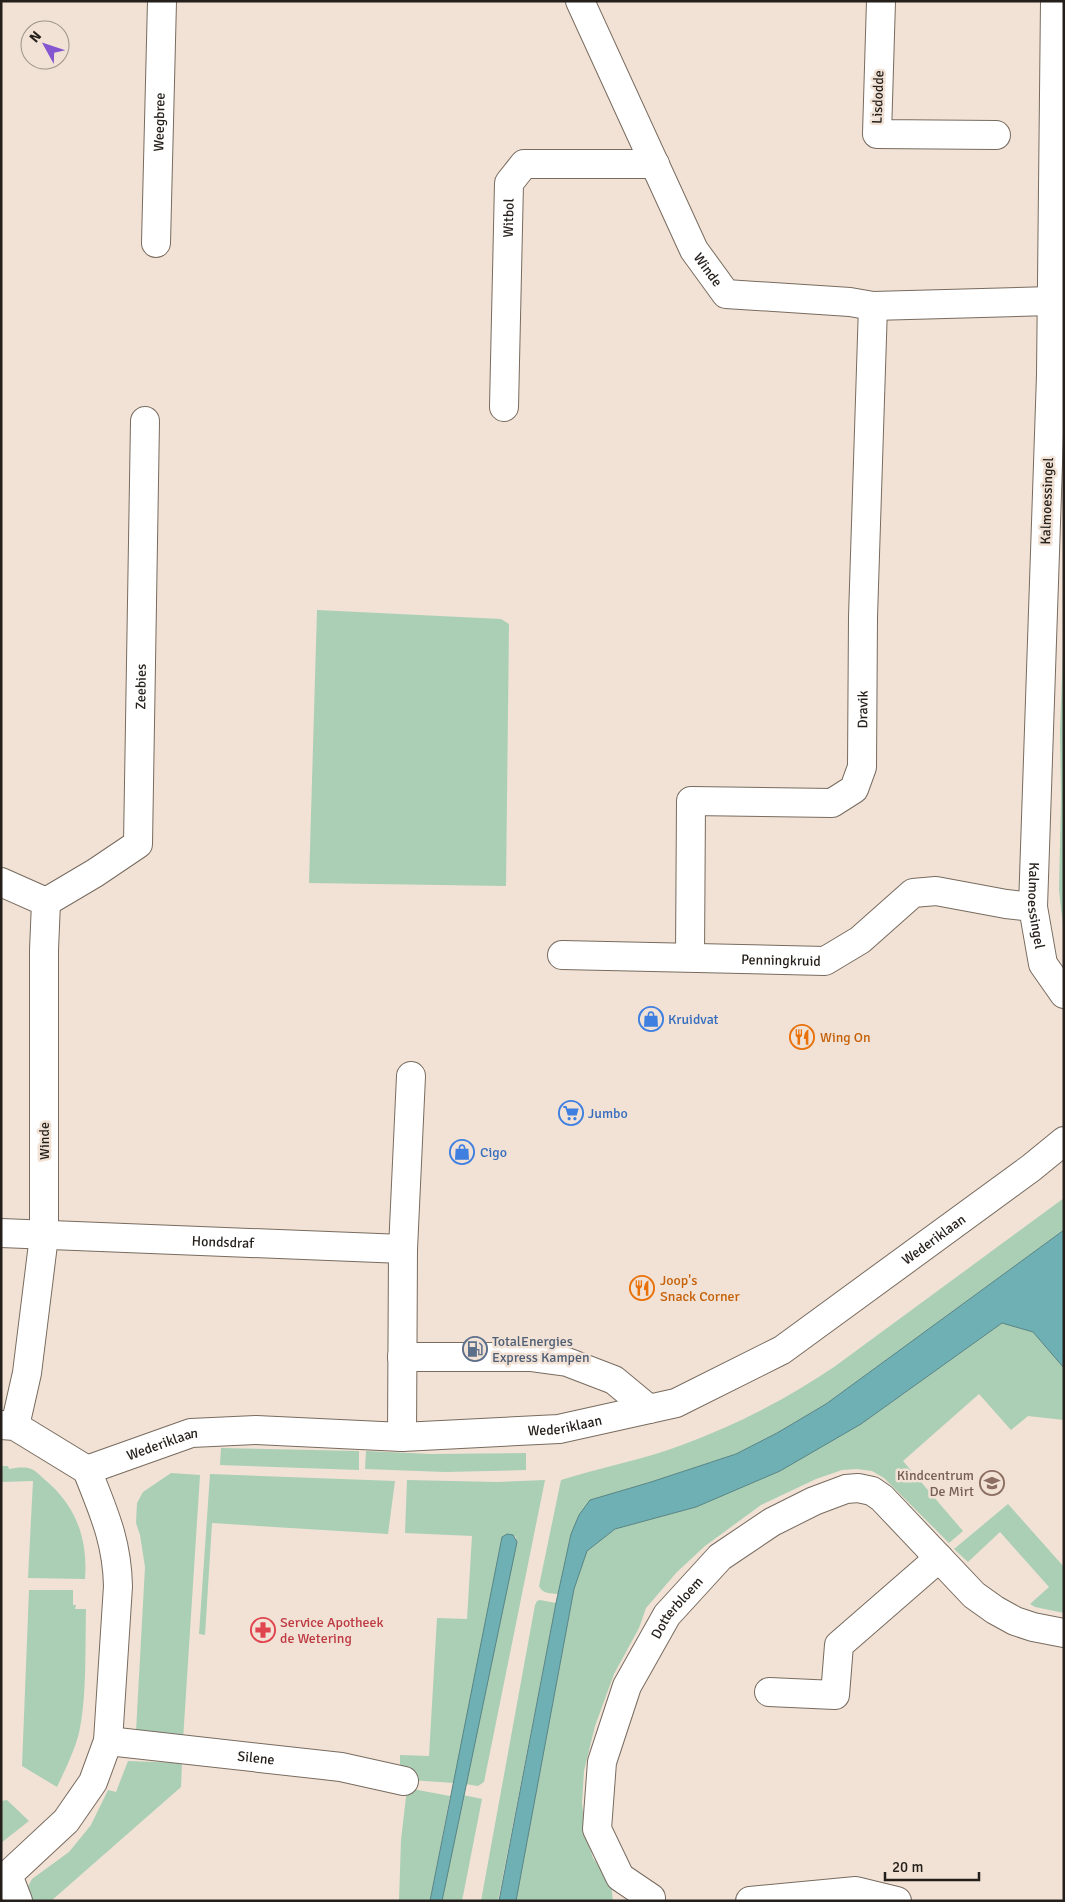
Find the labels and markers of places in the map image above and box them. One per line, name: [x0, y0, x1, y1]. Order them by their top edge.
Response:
shop icon: Kruidvat: [638, 1006, 664, 1032]
place label: Kruidvat: [668, 1011, 719, 1028]
restaurant icon: Wing On: [789, 1024, 815, 1050]
place label: Wing On: [820, 1029, 871, 1046]
supermarket icon: Jumbo: [558, 1100, 584, 1126]
place label: Jumbo: [588, 1105, 628, 1122]
shop icon: Cigo: [449, 1139, 475, 1165]
place label: Cigo: [480, 1144, 507, 1161]
place label: Joop's Snack Corner: [660, 1272, 741, 1305]
restaurant icon: Joop's Snack Corner: [629, 1275, 655, 1301]
place label: TotalEnergies Express Kampen: [492, 1333, 590, 1366]
fuel station icon: TotalEnergies Express Kampen: [462, 1336, 488, 1362]
place label: Kindcentrum De Mirt: [897, 1467, 974, 1500]
school or university icon: Kindcentrum De Mirt: [979, 1470, 1005, 1496]
place label: Service Apotheek de Wetering: [280, 1614, 384, 1647]
pharmacy icon: Service Apotheek de Wetering: [250, 1617, 276, 1643]

